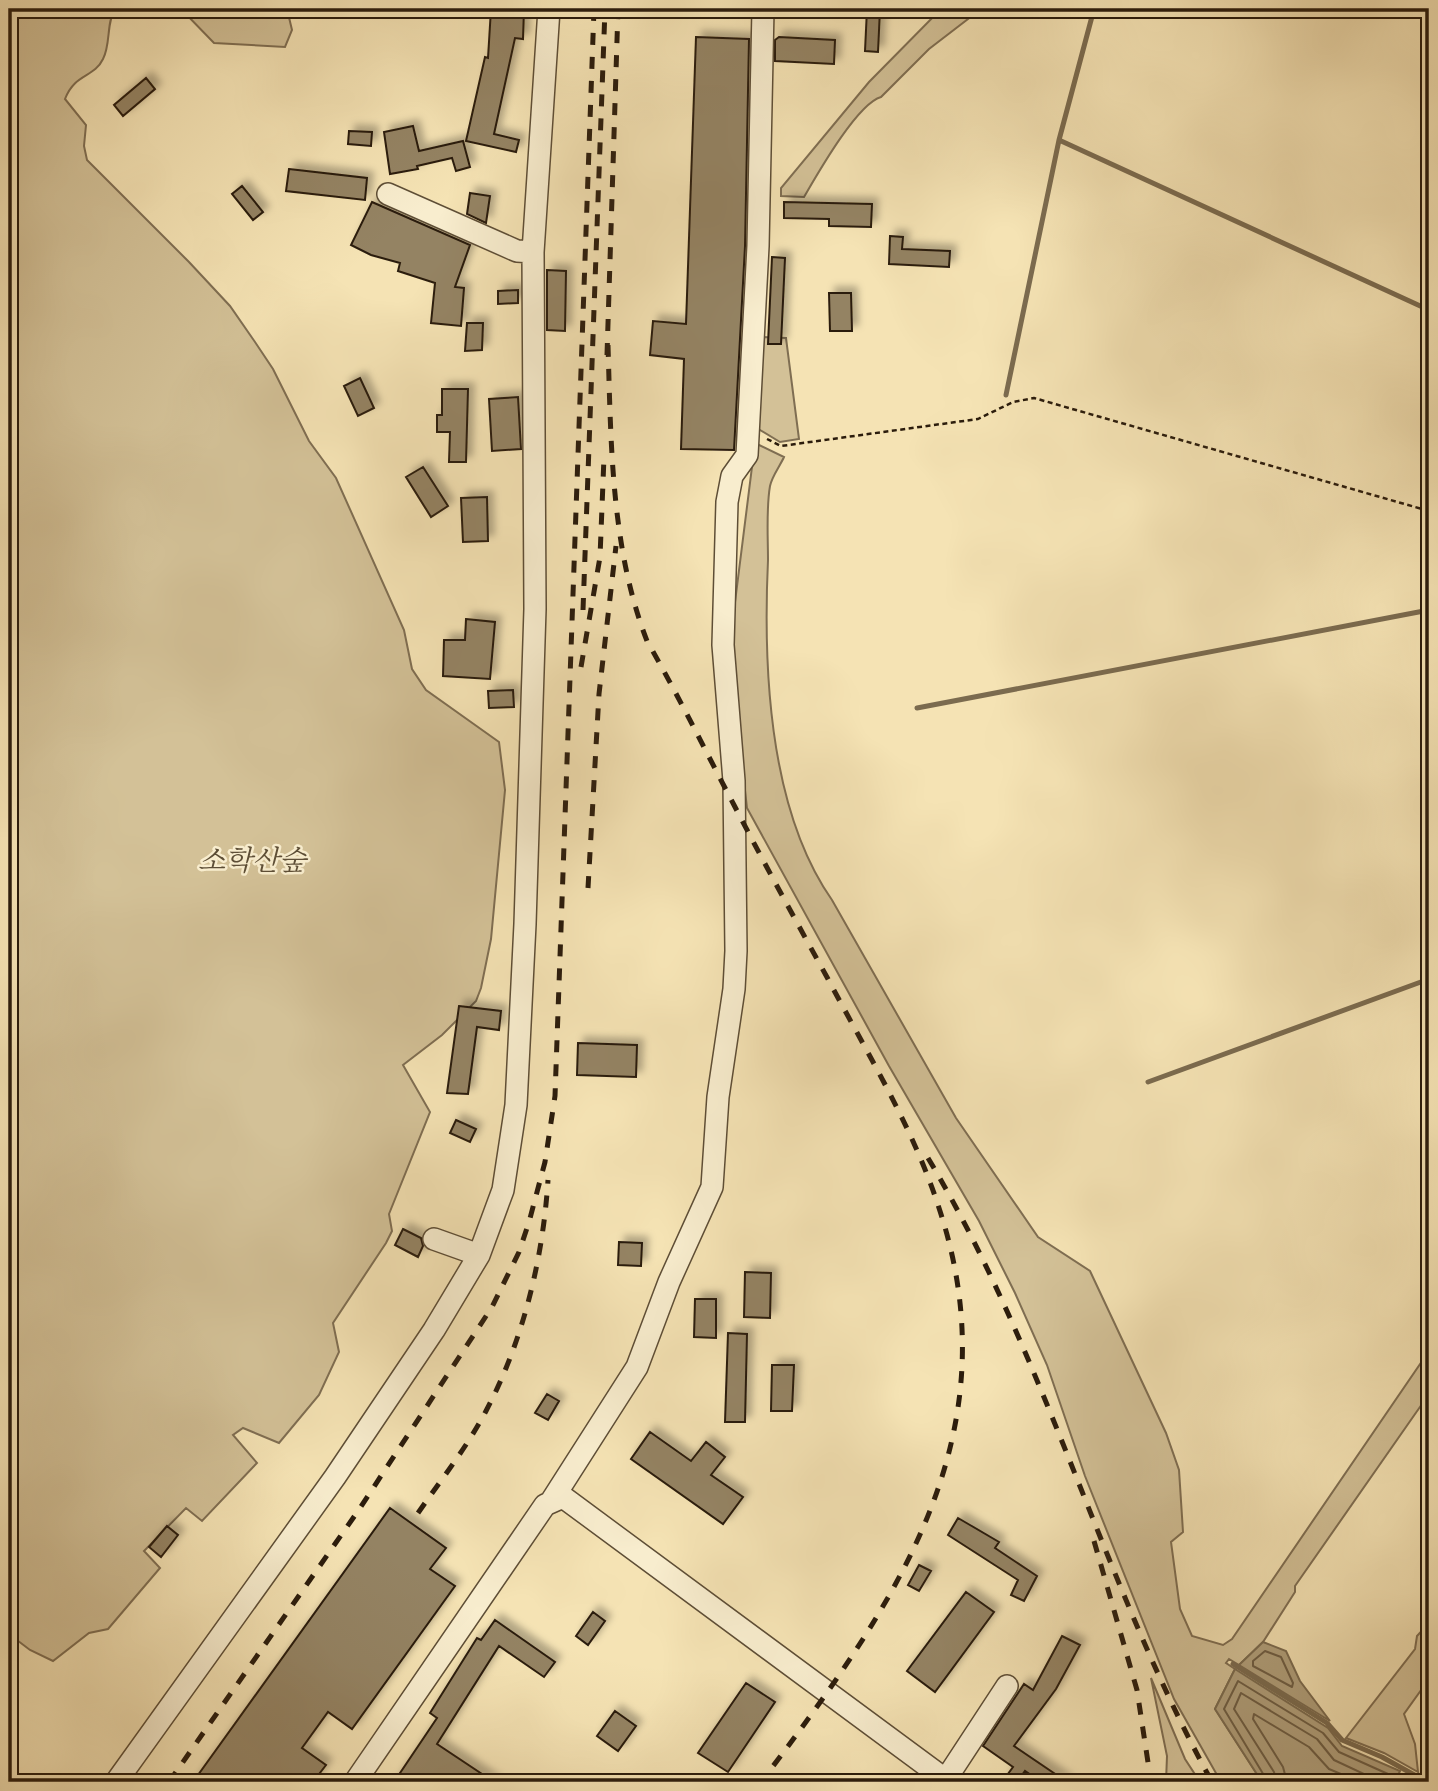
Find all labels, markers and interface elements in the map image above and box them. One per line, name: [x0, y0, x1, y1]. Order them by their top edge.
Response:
park label: 소학산숲: [198, 843, 309, 882]

